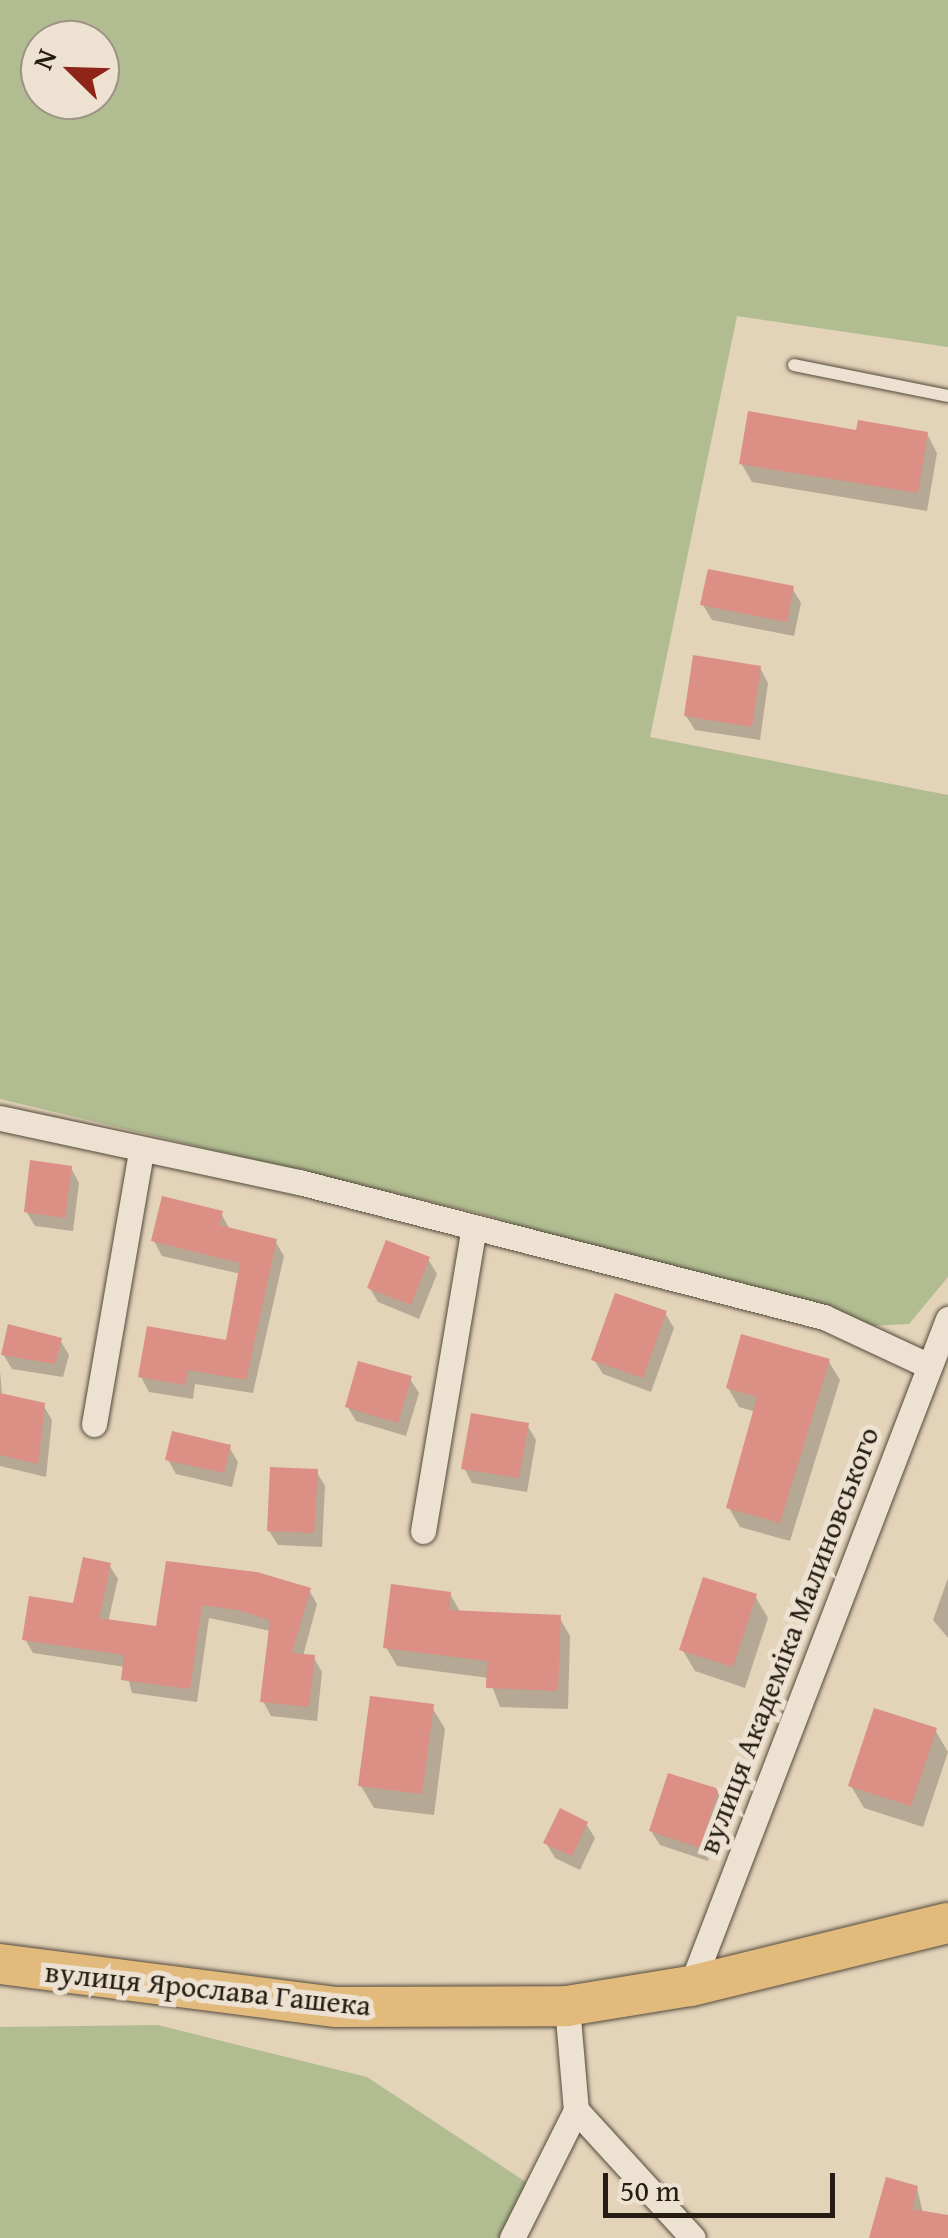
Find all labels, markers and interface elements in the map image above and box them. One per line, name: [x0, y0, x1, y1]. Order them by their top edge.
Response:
north arrow: [20, 20, 120, 120]
text: N: [21, 42, 66, 75]
street label: вулиця Академіка Малиновського: [690, 1422, 886, 1858]
street label: вулиця Ярослава Гашека: [43, 1953, 373, 2023]
scale bar: [608, 2153, 840, 2215]
text: 50 m: [620, 2168, 680, 2212]

